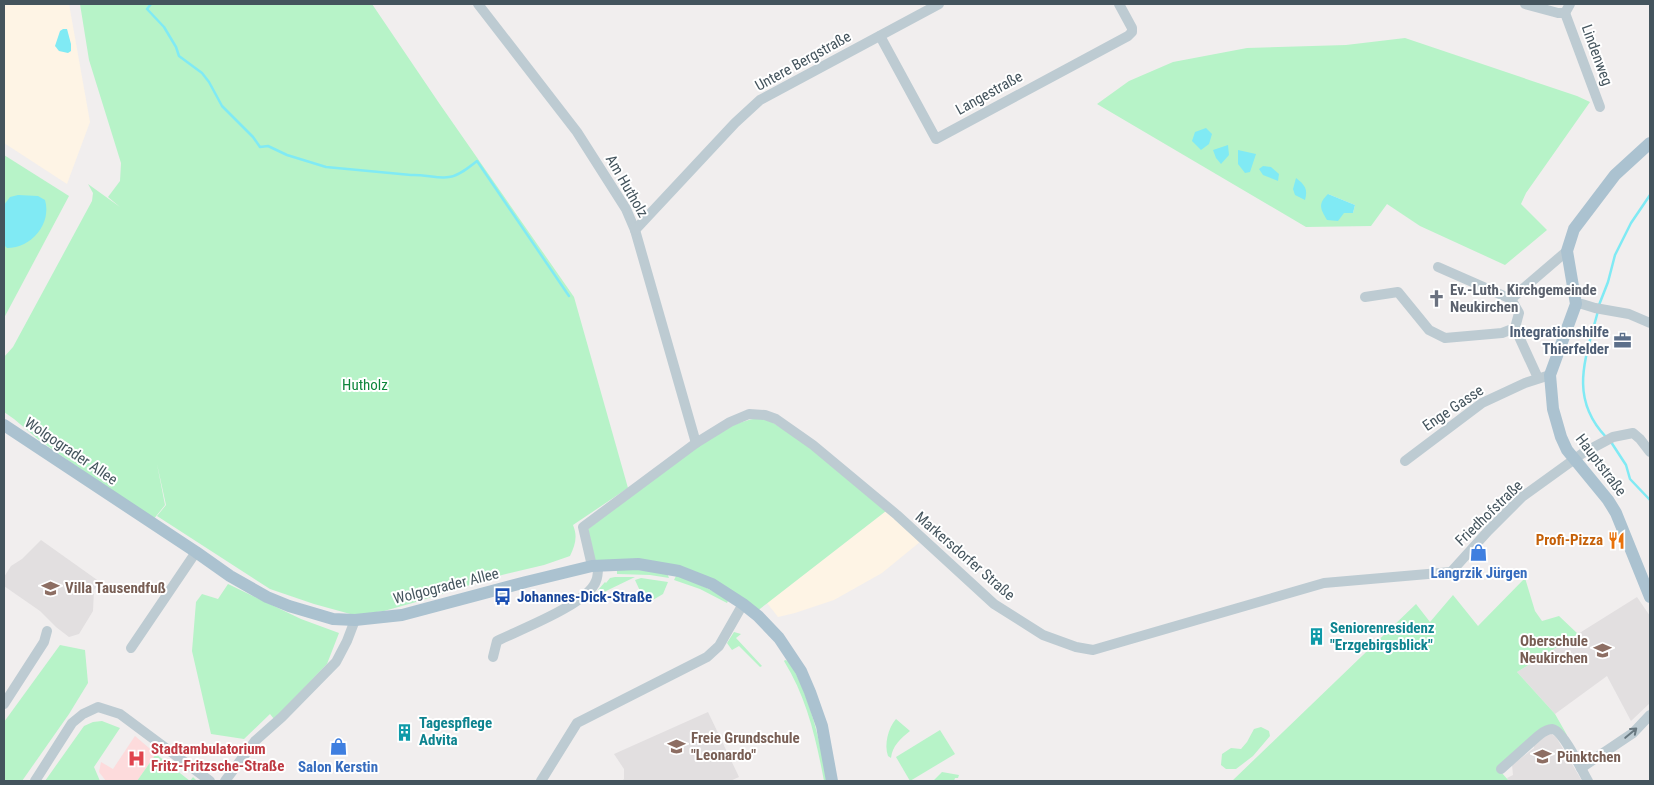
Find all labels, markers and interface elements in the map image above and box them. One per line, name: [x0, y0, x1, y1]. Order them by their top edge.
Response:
street label: Lindenweg: [1578, 22, 1616, 88]
street label: Untere Bergstraße: [752, 27, 854, 95]
street label: Langestraße: [952, 67, 1026, 119]
street label: Am Hutholz: [602, 152, 652, 220]
place label: Ev.-Luth. Kirchgemeinde Neukirchen: [1450, 281, 1597, 316]
church icon: Ev.-Luth. Kirchgemeinde Neukirchen: [1426, 289, 1446, 309]
place label: Integrationshilfe Thierfelder: [1510, 323, 1609, 358]
office icon: Integrationshilfe Thierfelder: [1613, 331, 1633, 351]
park label: Hutholz: [342, 376, 388, 394]
street label: Enge Gasse: [1419, 381, 1487, 435]
street label: Wolgograder Allee: [21, 413, 121, 489]
street label: Hauptstraße: [1572, 430, 1630, 500]
street label: Friedhofstraße: [1452, 476, 1526, 550]
street label: Markersdorfer Straße: [912, 508, 1018, 604]
restaurant icon: Profi-Pizza: [1607, 530, 1627, 550]
place label: Profi-Pizza: [1536, 531, 1603, 549]
shop icon: Langrzik Jürgen: [1469, 542, 1489, 562]
street label: Wolgograder Allee: [391, 564, 501, 608]
place label: Langrzik Jürgen: [1430, 564, 1528, 582]
school or university icon: Villa Tausendfuß: [41, 578, 61, 598]
place label: Villa Tausendfuß: [65, 579, 166, 597]
bus stop icon: Johannes-Dick-Straße: [493, 587, 513, 607]
place label: Johannes-Dick-Straße: [517, 588, 652, 606]
place label: Seniorenresidenz "Erzgebirgsblick": [1330, 619, 1435, 654]
building icon: Seniorenresidenz "Erzgebirgsblick": [1306, 627, 1326, 647]
place label: Oberschule Neukirchen: [1520, 632, 1588, 667]
school or university icon: Oberschule Neukirchen: [1592, 640, 1612, 660]
place label: Tagespflege Advita: [419, 714, 492, 749]
building icon: Tagespflege Advita: [395, 722, 415, 742]
one-way arrow: [1624, 727, 1637, 738]
place label: Freie Grundschule "Leonardo": [691, 729, 800, 764]
shop icon: Salon Kerstin: [328, 736, 348, 756]
school or university icon: Freie Grundschule "Leonardo": [667, 737, 687, 757]
place label: Stadtambulatorium Fritz-Fritzsche-Straße: [151, 740, 284, 775]
school or university icon: Pünktchen: [1533, 747, 1553, 767]
hospital icon: Stadtambulatorium Fritz-Fritzsche-Straße: [127, 748, 147, 768]
place label: Pünktchen: [1557, 748, 1621, 766]
place label: Salon Kerstin: [298, 758, 378, 776]

